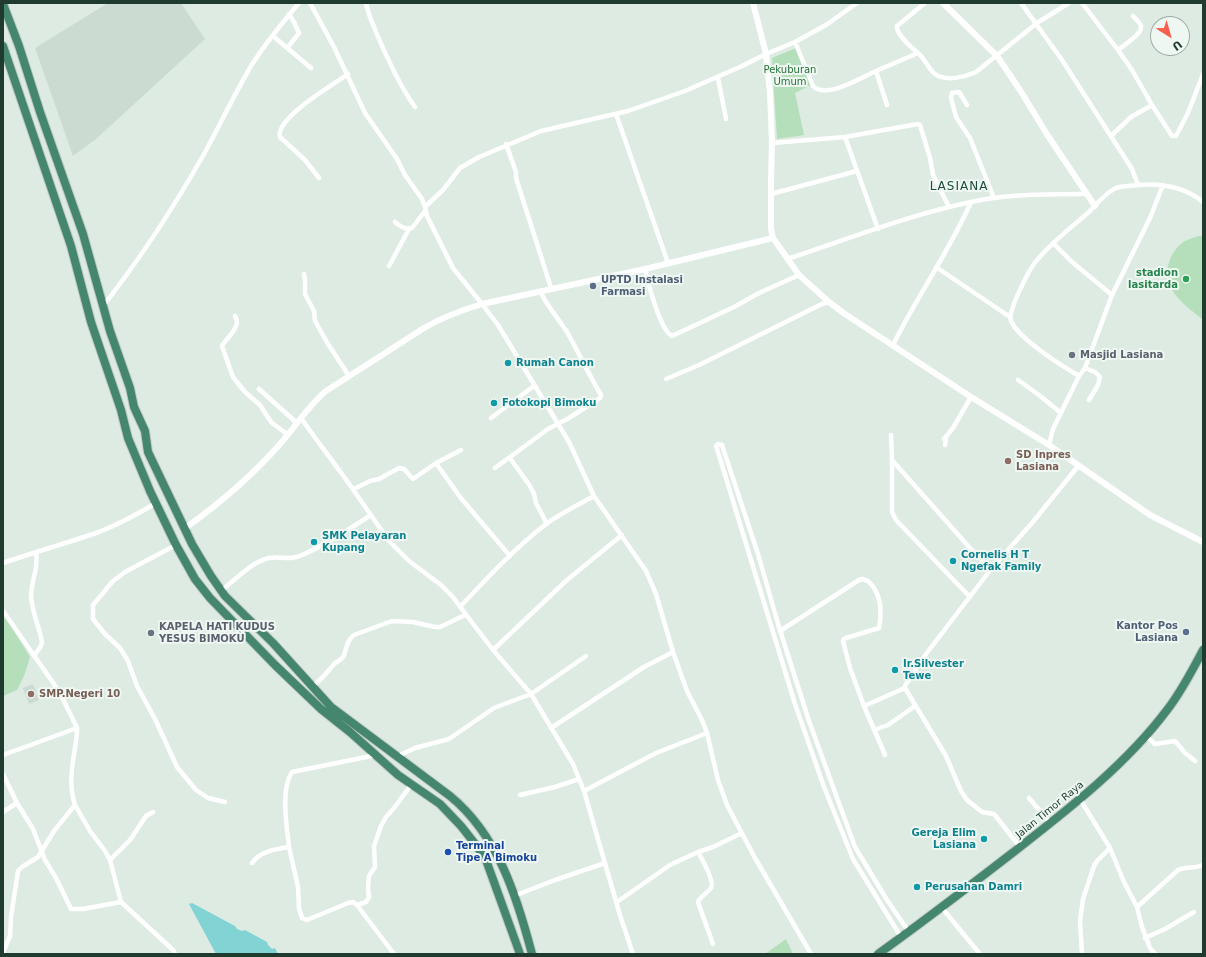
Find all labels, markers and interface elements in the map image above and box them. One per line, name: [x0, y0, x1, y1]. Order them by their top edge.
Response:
north arrow: [1150, 16, 1190, 56]
text: U: [1169, 37, 1184, 53]
park label: Pekuburan Umum: [764, 64, 816, 88]
district label: LASIANA: [930, 180, 988, 194]
place label: stadion lasitarda: [1128, 267, 1178, 290]
place label: UPTD Instalasi Farmasi: [601, 274, 683, 298]
marker: stadion lasitarda: [1181, 274, 1191, 284]
marker: UPTD Instalasi Farmasi: [588, 281, 598, 291]
place label: Masjid Lasiana: [1080, 349, 1163, 361]
marker: Masjid Lasiana: [1067, 350, 1077, 360]
place label: Rumah Canon: [516, 357, 594, 369]
marker: Rumah Canon: [503, 358, 513, 368]
place label: Fotokopi Bimoku: [502, 397, 596, 409]
marker: Fotokopi Bimoku: [489, 398, 499, 408]
place label: SD Inpres Lasiana: [1016, 449, 1071, 472]
marker: SD Inpres Lasiana: [1003, 456, 1013, 466]
place label: SMK Pelayaran Kupang: [322, 530, 406, 554]
marker: SMK Pelayaran Kupang: [309, 537, 319, 547]
place label: Cornelis H T Ngefak Family: [961, 549, 1041, 572]
marker: Cornelis H T Ngefak Family: [948, 556, 958, 566]
place label: Kantor Pos Lasiana: [1116, 620, 1178, 644]
place label: KAPELA HATI KUDUS YESUS BIMOKU: [159, 621, 275, 644]
marker: Kantor Pos Lasiana: [1181, 627, 1191, 637]
marker: KAPELA HATI KUDUS YESUS BIMOKU: [146, 628, 156, 638]
place label: Ir.Silvester Tewe: [903, 658, 964, 682]
marker: Ir.Silvester Tewe: [890, 665, 900, 675]
place label: SMP.Negeri 10: [39, 688, 120, 700]
marker: SMP.Negeri 10: [26, 689, 36, 699]
street label: Jalan Timor Raya: [1014, 779, 1086, 841]
place label: Gereja Elim Lasiana: [912, 827, 976, 850]
marker: Gereja Elim Lasiana: [979, 834, 989, 844]
place label: Terminal Tipe A Bimoku: [456, 840, 537, 864]
marker: Terminal Tipe A Bimoku: [443, 847, 453, 857]
place label: Perusahan Damri: [925, 881, 1022, 893]
marker: Perusahan Damri: [912, 882, 922, 892]

